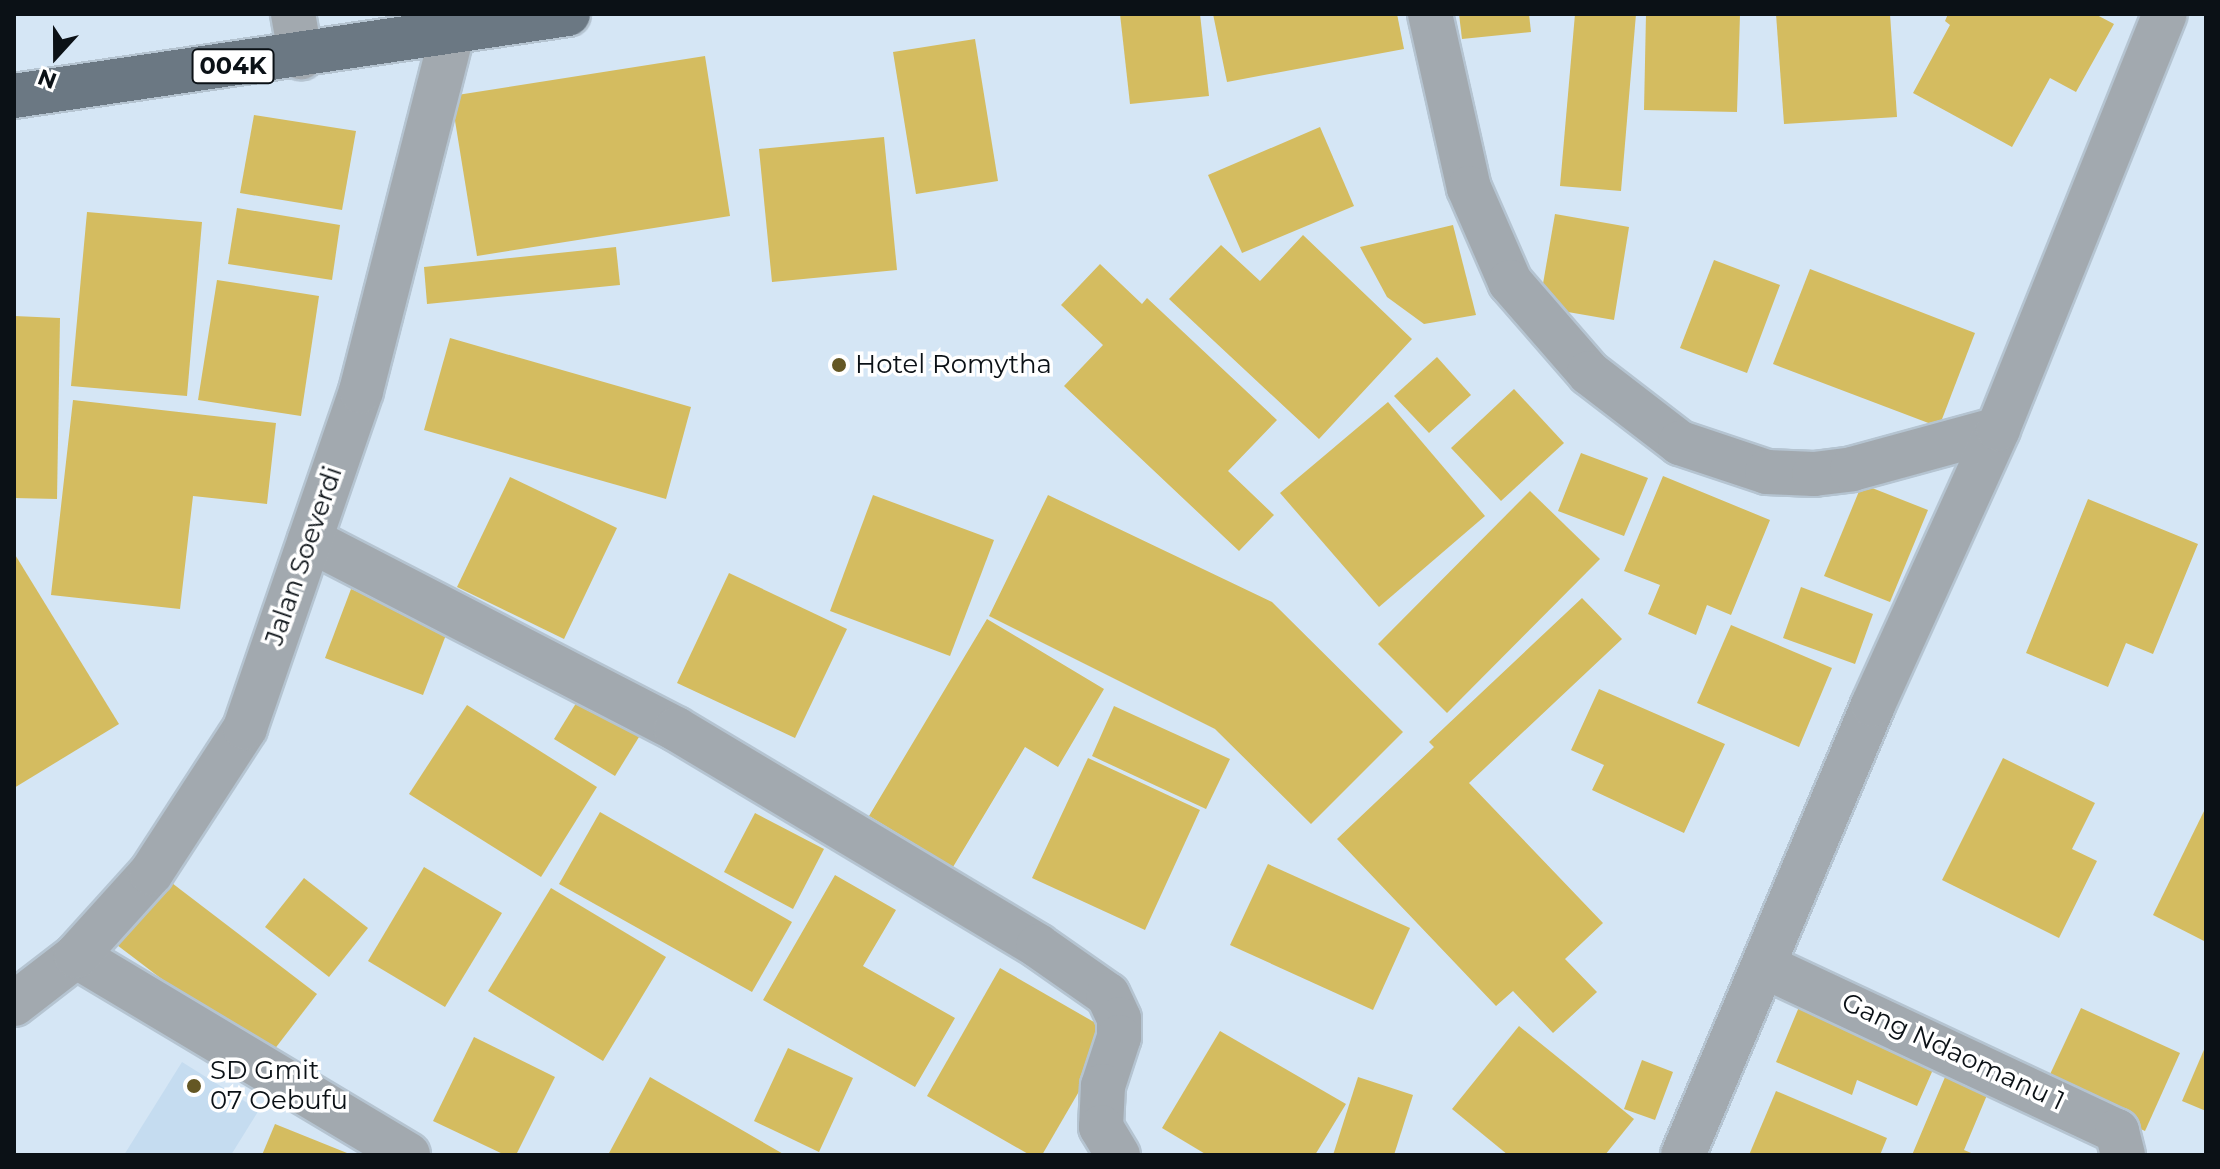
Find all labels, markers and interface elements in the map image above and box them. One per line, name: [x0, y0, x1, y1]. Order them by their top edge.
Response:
north arrow: [16, 16, 96, 96]
road number: 004K: [191, 46, 275, 86]
text: N: [34, 63, 60, 95]
place label: Hotel Romytha: [855, 349, 1052, 381]
marker: Hotel Romytha: [830, 356, 848, 374]
street label: Jalan Soeverdi: [259, 463, 349, 649]
street label: Gang Ndaomanu 1: [1837, 987, 2069, 1117]
place label: SD Gmit 07 Oebufu: [210, 1055, 348, 1116]
marker: SD Gmit 07 Oebufu: [185, 1077, 203, 1095]

